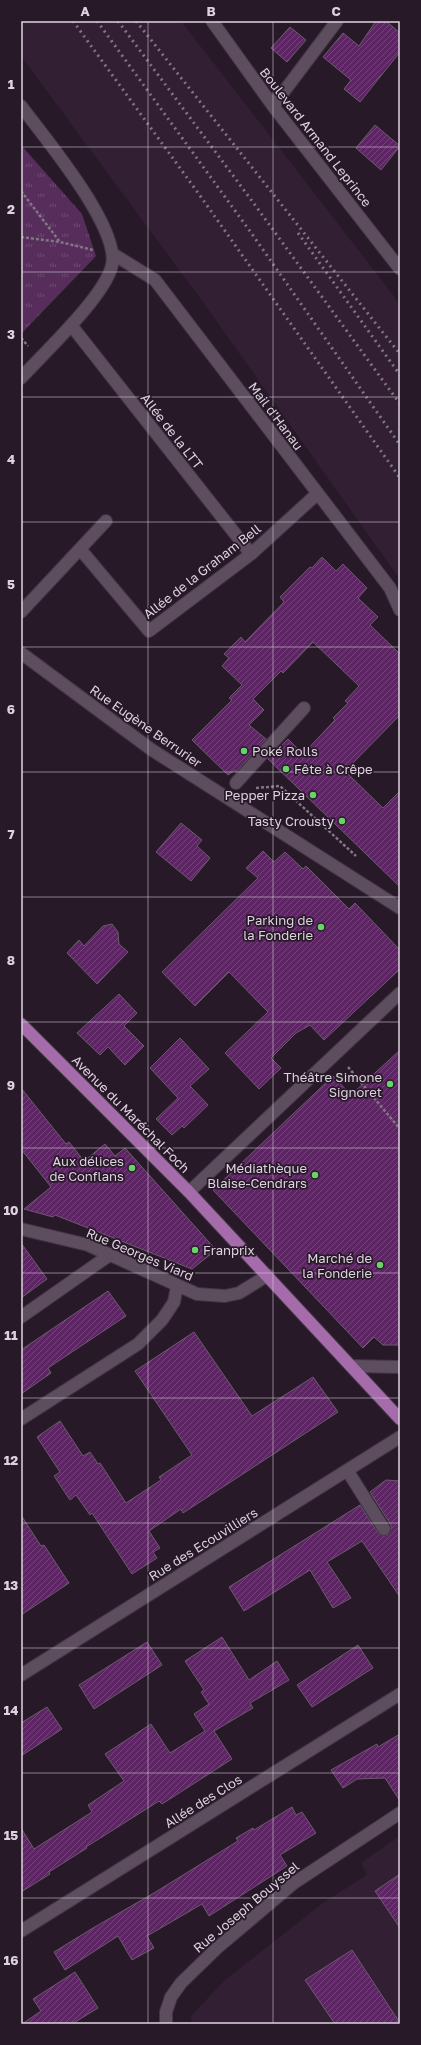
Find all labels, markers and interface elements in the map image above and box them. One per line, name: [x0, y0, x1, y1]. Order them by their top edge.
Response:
text: A: [80, 3, 90, 19]
text: B: [206, 3, 216, 19]
text: C: [331, 3, 341, 19]
street label: Boulevard Armand Leprince: [257, 64, 375, 210]
text: 1: [8, 76, 15, 92]
text: 2: [7, 201, 15, 217]
text: 3: [7, 326, 15, 342]
street label: Mail d'Hanau: [245, 379, 307, 453]
street label: Allée de la LTT: [138, 390, 206, 472]
text: 4: [7, 451, 15, 467]
street label: Allée de la Graham Bell: [140, 520, 264, 622]
text: 5: [7, 576, 15, 592]
street label: Rue Eugène Berrurier: [87, 681, 205, 771]
text: 6: [7, 701, 15, 717]
place label: Poké Rolls: [252, 743, 318, 759]
marker: Poké Rolls: [239, 746, 249, 756]
place label: Fête à Crêpe: [294, 761, 373, 777]
marker: Fête à Crêpe: [281, 764, 291, 774]
place label: Pepper Pizza: [224, 787, 305, 803]
marker: Pepper Pizza: [308, 790, 318, 800]
place label: Tasty Crousty: [248, 813, 335, 829]
marker: Tasty Crousty: [337, 816, 347, 826]
text: 7: [7, 826, 15, 842]
place label: Parking de la Fonderie: [243, 912, 313, 943]
marker: Parking de la Fonderie: [316, 922, 326, 932]
text: 8: [7, 952, 15, 968]
street label: Avenue du Maréchal Foch: [69, 1052, 193, 1176]
place label: Théâtre Simone Signoret: [284, 1069, 382, 1100]
text: 9: [7, 1077, 15, 1093]
marker: Théâtre Simone Signoret: [385, 1079, 395, 1089]
place label: Aux délices de Conflans: [49, 1153, 124, 1184]
place label: Médiathèque Blaise-Cendrars: [207, 1160, 307, 1191]
marker: Aux délices de Conflans: [127, 1163, 137, 1173]
marker: Médiathèque Blaise-Cendrars: [310, 1170, 320, 1180]
text: 10: [3, 1202, 19, 1218]
street label: Rue Georges Viard: [84, 1224, 196, 1284]
place label: Franprix: [203, 1242, 255, 1258]
marker: Franprix: [190, 1245, 200, 1255]
place label: Marché de la Fonderie: [302, 1250, 372, 1281]
marker: Marché de la Fonderie: [375, 1260, 385, 1270]
text: 11: [4, 1327, 18, 1343]
text: 12: [4, 1452, 18, 1468]
street label: Rue des Ecouvilliers: [146, 1504, 261, 1584]
text: 13: [4, 1577, 18, 1593]
text: 14: [4, 1702, 18, 1718]
street label: Allée des Clos: [161, 1771, 245, 1831]
text: 15: [4, 1827, 18, 1843]
street label: Rue Joseph Bouyssel: [190, 1858, 302, 1956]
text: 16: [4, 1952, 18, 1968]

